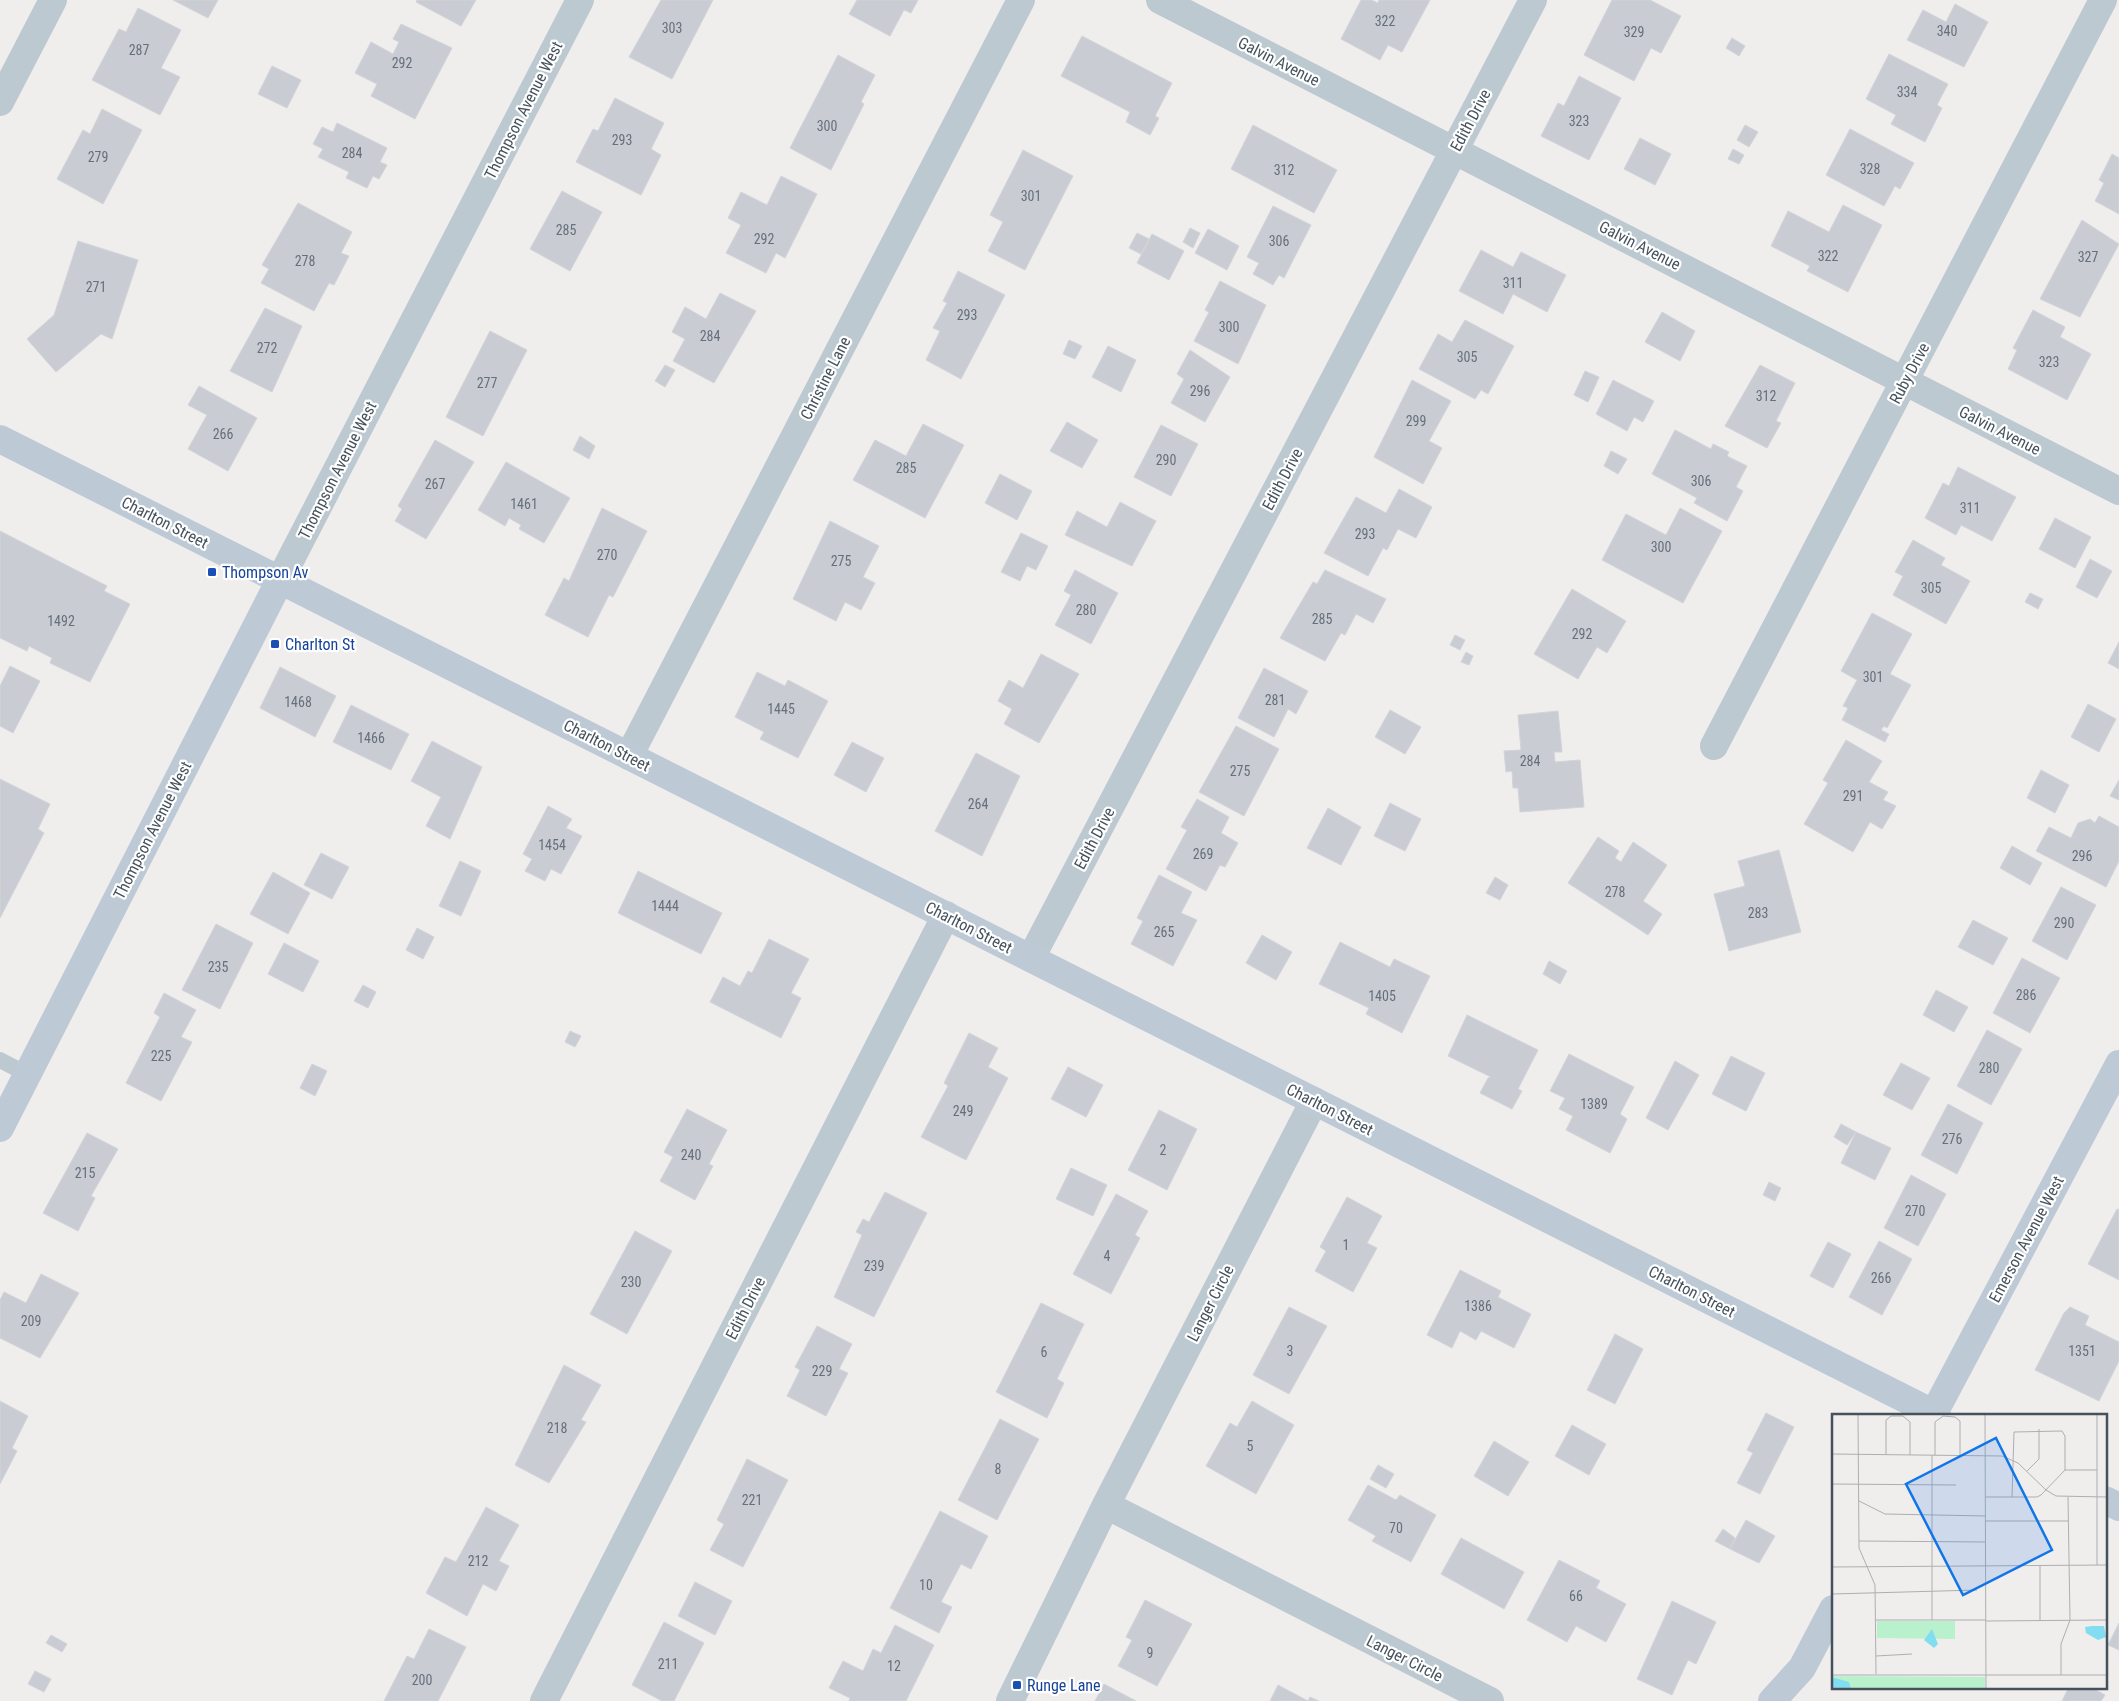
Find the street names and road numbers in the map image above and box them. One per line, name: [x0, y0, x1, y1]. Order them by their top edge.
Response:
street label: Galvin Avenue: [1235, 33, 1323, 90]
street label: Thompson Avenue West: [480, 38, 567, 182]
street label: Edith Drive: [1446, 86, 1495, 154]
street label: Galvin Avenue: [1596, 217, 1684, 274]
street label: Christine Lane: [796, 334, 854, 423]
street label: Ruby Drive: [1885, 340, 1933, 407]
street label: Thompson Avenue West: [294, 398, 381, 542]
street label: Galvin Avenue: [1956, 402, 2044, 459]
street label: Edith Drive: [1258, 445, 1307, 513]
street label: Charlton Street: [118, 493, 211, 552]
street label: Charlton Street: [560, 716, 653, 775]
street label: Thompson Avenue West: [109, 758, 196, 902]
street label: Edith Drive: [1070, 804, 1119, 872]
street label: Charlton Street: [922, 898, 1015, 957]
street label: Charlton Street: [1283, 1080, 1376, 1139]
street label: Emerson Avenue West: [1985, 1173, 2068, 1306]
street label: Langer Circle: [1183, 1262, 1238, 1345]
street label: Charlton Street: [1645, 1262, 1738, 1321]
street label: Edith Drive: [722, 1274, 769, 1343]
street label: Langer Circle: [1363, 1631, 1446, 1686]

